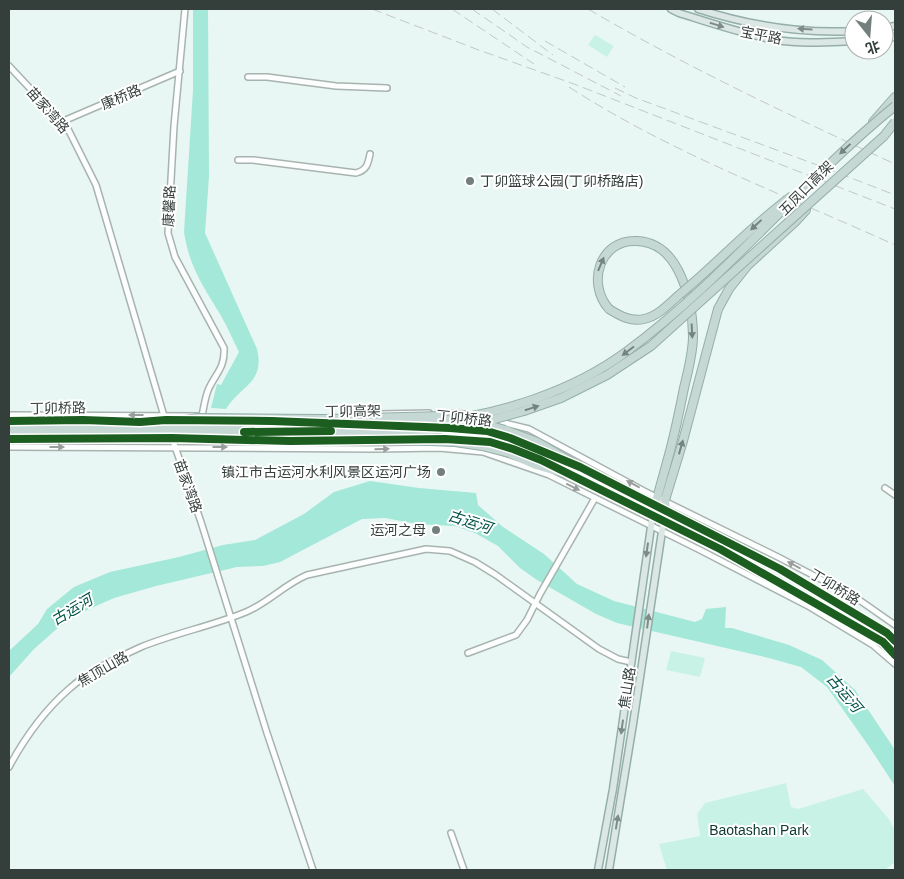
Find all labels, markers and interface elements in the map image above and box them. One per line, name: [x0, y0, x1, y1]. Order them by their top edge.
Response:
north arrow: [844, 10, 894, 60]
one-way arrow: [709, 21, 724, 29]
street label: 宝平路: [739, 23, 783, 47]
one-way arrow: [797, 25, 813, 33]
text: 北: [864, 38, 882, 57]
street label: 康桥路: [99, 81, 143, 113]
street label: 苗家湾路: [24, 84, 72, 136]
one-way arrow: [840, 143, 852, 155]
street label: 五凤口高架: [776, 158, 836, 218]
place label: 丁卯篮球公园(丁卯桥路店): [480, 173, 643, 189]
marker: 丁卯篮球公园(丁卯桥路店): [464, 175, 476, 187]
street label: 康馨路: [160, 185, 178, 227]
one-way arrow: [750, 219, 762, 231]
one-way arrow: [598, 257, 606, 271]
one-way arrow: [689, 323, 697, 339]
one-way arrow: [622, 345, 635, 356]
street label: 丁卯桥路: [30, 400, 86, 416]
street label: 丁卯高架: [325, 403, 381, 419]
one-way arrow: [525, 404, 540, 412]
street label: 丁卯桥路: [435, 407, 493, 429]
one-way arrow: [128, 411, 144, 419]
one-way arrow: [677, 440, 685, 455]
one-way arrow: [50, 443, 66, 451]
one-way arrow: [212, 443, 228, 451]
one-way arrow: [375, 445, 391, 453]
street label: 苗家湾路: [171, 457, 205, 515]
place label: 镇江市古运河水利风景区运河广场: [221, 464, 431, 480]
marker: 镇江市古运河水利风景区运河广场: [435, 466, 447, 478]
one-way arrow: [625, 480, 640, 488]
one-way arrow: [566, 483, 580, 491]
water label: 古运河: [446, 506, 497, 537]
place label: 运河之母: [370, 522, 426, 538]
marker: 运河之母: [430, 524, 442, 536]
one-way arrow: [643, 542, 651, 558]
one-way arrow: [786, 561, 801, 569]
street label: 丁卯桥路: [807, 566, 863, 608]
water label: 古运河: [48, 589, 98, 628]
one-way arrow: [644, 613, 652, 629]
street label: 焦顶山路: [75, 648, 131, 690]
street label: 焦山路: [616, 666, 638, 710]
water label: 古运河: [823, 670, 867, 718]
one-way arrow: [617, 719, 625, 735]
one-way arrow: [613, 814, 621, 830]
park label: Baotashan Park: [709, 822, 810, 838]

